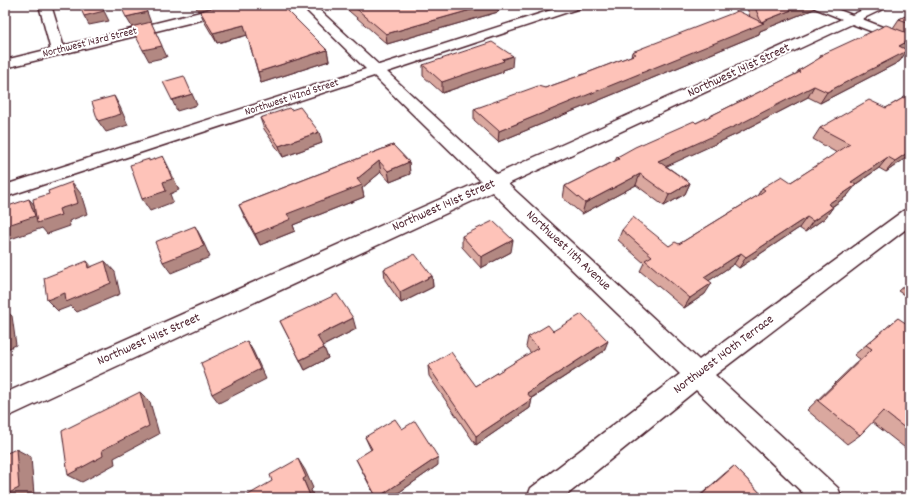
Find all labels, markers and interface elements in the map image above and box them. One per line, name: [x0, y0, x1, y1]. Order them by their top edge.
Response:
street label: Northwest 143rd Street: [41, 24, 139, 62]
street label: Northwest 141st Street: [685, 39, 794, 103]
street label: Northwest 142nd Street: [243, 75, 341, 121]
street label: Northwest 141st Street: [389, 175, 499, 237]
street label: Northwest 11th Avenue: [521, 206, 615, 296]
street label: Northwest 141st Street: [94, 309, 204, 371]
street label: Northwest 140th Terrace: [670, 311, 779, 399]

